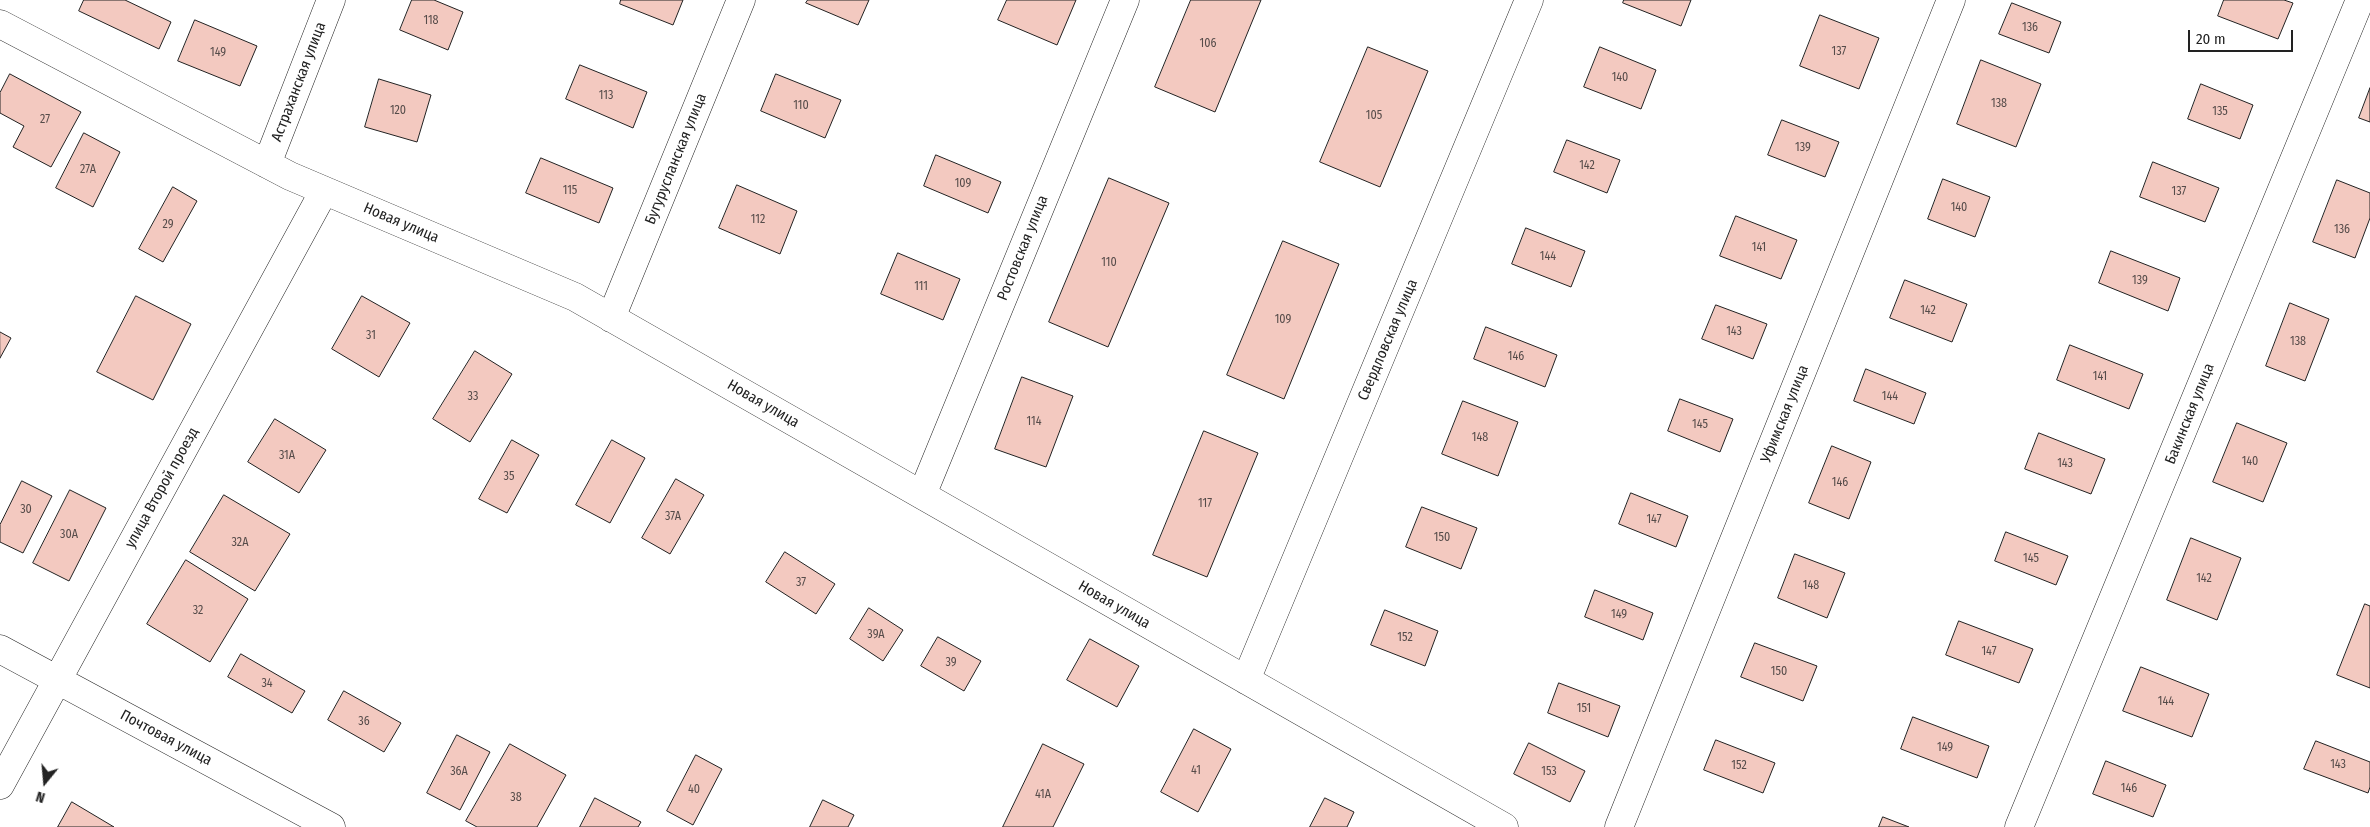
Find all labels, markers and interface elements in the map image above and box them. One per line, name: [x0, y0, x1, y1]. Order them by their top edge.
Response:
house number: 118: [423, 14, 439, 28]
street label: Астраханская улица: [268, 20, 330, 144]
scale bar: [2190, 20, 2295, 52]
house number: 136: [2022, 21, 2038, 35]
text: 20 m: [2196, 30, 2226, 48]
house number: 106: [1200, 37, 1216, 51]
house number: 137: [1832, 45, 1846, 59]
house number: 149: [210, 46, 226, 60]
house number: 140: [1612, 71, 1628, 85]
house number: 113: [599, 89, 613, 103]
street label: Бугурусланская улица: [641, 91, 711, 227]
house number: 138: [1991, 97, 2007, 111]
house number: 110: [793, 99, 809, 113]
house number: 120: [390, 104, 406, 118]
house number: 135: [2212, 105, 2228, 119]
house number: 105: [1366, 109, 1382, 123]
house number: 27: [40, 113, 50, 127]
house number: 139: [1795, 141, 1811, 155]
house number: 142: [1579, 159, 1595, 173]
house number: 27А: [80, 163, 96, 177]
house number: 109: [955, 177, 971, 191]
house number: 115: [563, 184, 577, 198]
house number: 137: [2172, 185, 2186, 199]
street label: Ростовская улица: [994, 193, 1052, 303]
street label: Новая улица: [361, 199, 441, 247]
house number: 140: [1951, 201, 1967, 215]
house number: 112: [751, 213, 765, 227]
house number: 29: [162, 218, 174, 232]
house number: 136: [2334, 223, 2350, 237]
house number: 141: [1752, 241, 1766, 255]
house number: 144: [1540, 250, 1556, 264]
house number: 110: [1101, 256, 1117, 270]
house number: 139: [2132, 274, 2148, 288]
street label: Свердловская улица: [1354, 277, 1422, 403]
house number: 111: [914, 280, 928, 294]
house number: 142: [1920, 304, 1936, 318]
house number: 109: [1275, 313, 1291, 327]
house number: 143: [1726, 325, 1742, 339]
house number: 31: [366, 329, 376, 343]
house number: 138: [2290, 335, 2306, 349]
house number: 146: [1508, 350, 1524, 364]
street label: Бакинская улица: [2162, 361, 2218, 467]
street label: Уфимская улица: [1757, 362, 1813, 466]
house number: 141: [2093, 370, 2107, 384]
street label: Новая улица: [724, 376, 802, 432]
house number: 33: [468, 390, 478, 404]
house number: 144: [1882, 390, 1898, 404]
house number: 114: [1027, 415, 1041, 429]
house number: 145: [1692, 418, 1708, 432]
street label: улица Второй проезд: [121, 425, 203, 551]
house number: 148: [1472, 431, 1488, 445]
house number: 31А: [279, 449, 295, 463]
house number: 140: [2242, 455, 2258, 469]
house number: 143: [2057, 457, 2073, 471]
house number: 35: [504, 470, 514, 484]
house number: 146: [1832, 476, 1848, 490]
house number: 117: [1198, 497, 1212, 511]
house number: 30: [20, 503, 32, 517]
house number: 37А: [665, 510, 681, 524]
house number: 147: [1646, 513, 1662, 527]
house number: 30А: [60, 528, 78, 542]
house number: 150: [1434, 531, 1450, 545]
house number: 32А: [232, 536, 248, 550]
house number: 145: [2023, 552, 2039, 566]
house number: 142: [2196, 572, 2212, 586]
house number: 37: [796, 576, 806, 590]
street label: Новая улица: [1075, 577, 1153, 633]
house number: 148: [1803, 579, 1819, 593]
house number: 32: [193, 604, 203, 618]
house number: 149: [1611, 608, 1627, 622]
house number: 39А: [867, 628, 885, 642]
house number: 152: [1397, 631, 1413, 645]
house number: 147: [1981, 645, 1997, 659]
house number: 39: [945, 656, 957, 670]
house number: 150: [1771, 665, 1787, 679]
house number: 34: [261, 677, 273, 691]
house number: 144: [2158, 695, 2174, 709]
house number: 151: [1577, 702, 1591, 716]
street label: Почтовая улица: [117, 706, 215, 770]
house number: 36: [358, 715, 370, 729]
house number: 149: [1937, 741, 1953, 755]
north arrow: [20, 757, 70, 807]
house number: 143: [2330, 758, 2346, 772]
house number: 152: [1731, 759, 1747, 773]
house number: 41: [1191, 764, 1201, 778]
house number: 36А: [450, 765, 468, 779]
house number: 153: [1541, 765, 1557, 779]
house number: 146: [2121, 782, 2137, 796]
house number: 40: [688, 783, 700, 797]
text: N: [34, 787, 47, 806]
house number: 41А: [1035, 788, 1051, 802]
house number: 38: [510, 791, 522, 805]

